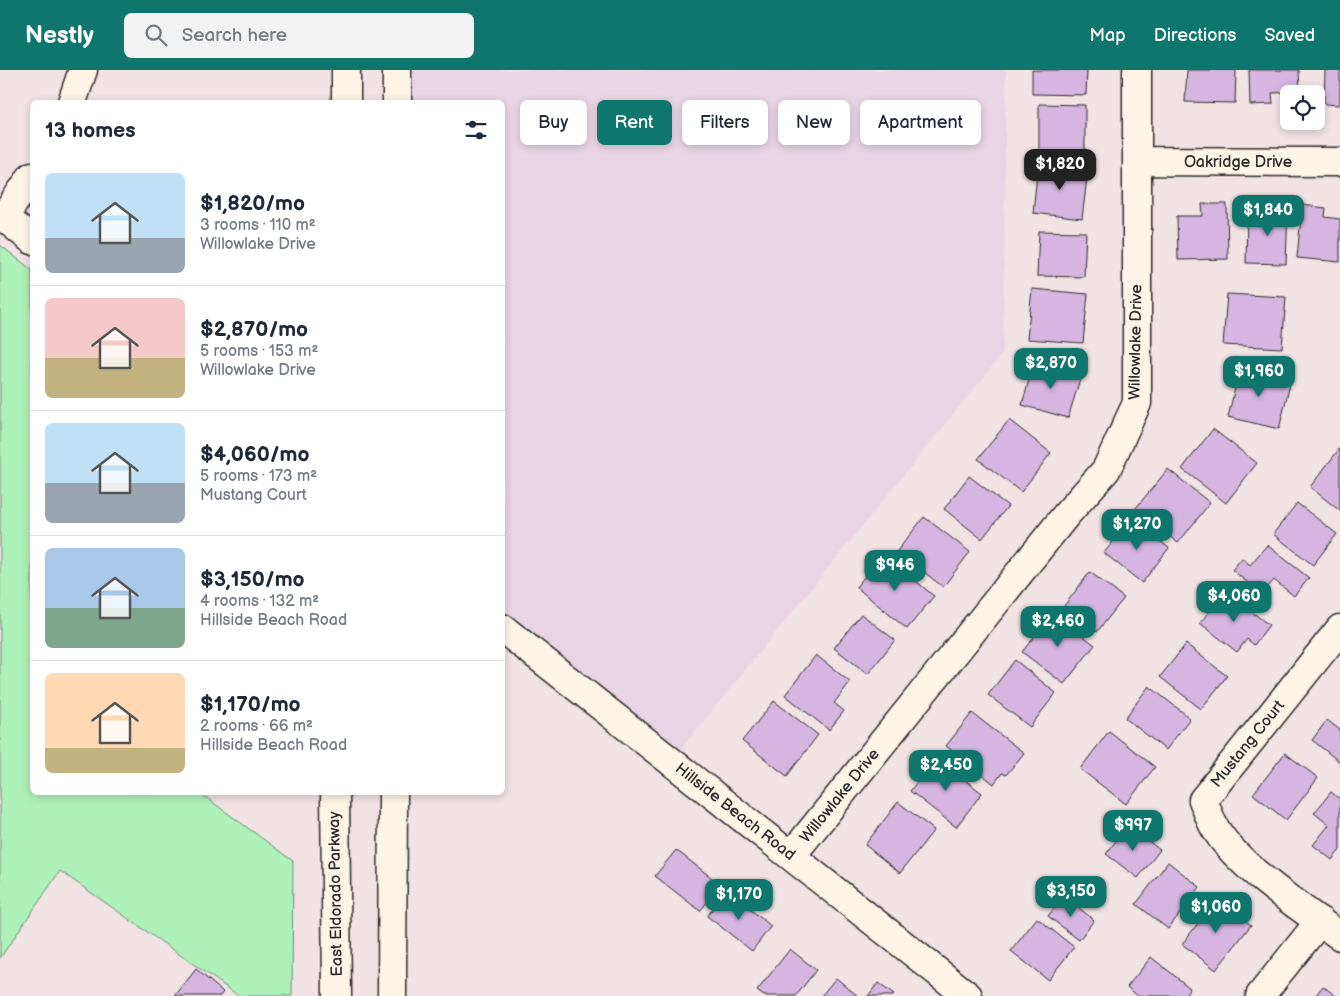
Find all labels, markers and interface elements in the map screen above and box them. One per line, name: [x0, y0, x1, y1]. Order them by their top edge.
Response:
search box: [124, 13, 474, 58]
text: Nestly: [25, 21, 94, 50]
icon: search: [142, 21, 170, 49]
text: Search here: [182, 24, 287, 47]
text: Map: [1090, 25, 1126, 46]
text: Directions: [1154, 25, 1236, 46]
text: Saved: [1264, 25, 1315, 46]
map controls: [1280, 85, 1325, 130]
button: locate: [1280, 85, 1325, 130]
chip: Buy: [520, 100, 587, 145]
chip: Rent: [597, 100, 672, 145]
chip: Filters: [682, 100, 768, 145]
chip: New: [778, 100, 850, 145]
chip: Apartment: [860, 100, 981, 145]
icon: filters: [462, 116, 490, 144]
text: 13 homes: [45, 118, 136, 143]
pin: $1,820: [1019, 148, 1101, 191]
street label: Oakridge Drive: [1184, 153, 1293, 172]
text: $1,820: [1035, 155, 1085, 174]
text: $1,820/mo: [200, 191, 305, 216]
icon: home: [85, 193, 145, 253]
pin: $1,840: [1227, 194, 1309, 237]
text: $1,840: [1243, 201, 1293, 220]
text: 3 rooms · 110 m²: [200, 216, 316, 235]
text: Willowlake Drive: [200, 235, 316, 254]
street label: Willowlake Drive: [1125, 283, 1147, 400]
text: $2,870/mo: [200, 317, 308, 342]
icon: home: [85, 318, 145, 378]
text: 5 rooms · 153 m²: [200, 342, 318, 361]
pin: $2,870: [1010, 348, 1092, 390]
text: $2,870: [1025, 354, 1077, 373]
pin: $1,960: [1218, 356, 1300, 398]
text: Willowlake Drive: [200, 361, 316, 380]
text: $1,960: [1234, 362, 1284, 381]
text: $4,060/mo: [200, 442, 309, 467]
icon: home: [85, 443, 145, 503]
text: 5 rooms · 173 m²: [200, 467, 317, 486]
text: Mustang Court: [200, 486, 307, 505]
pin: $1,270: [1096, 508, 1178, 551]
text: $1,270: [1113, 515, 1161, 534]
pin: $946: [865, 550, 925, 592]
text: $946: [875, 556, 915, 575]
text: $3,150/mo: [200, 567, 305, 592]
icon: home: [85, 568, 145, 628]
pin: $4,060: [1193, 580, 1275, 623]
text: $4,060: [1207, 587, 1261, 606]
text: 4 rooms · 132 m²: [200, 592, 319, 611]
pin: $2,460: [1017, 606, 1099, 648]
text: Hillside Beach Road: [200, 611, 347, 630]
text: $2,460: [1032, 612, 1084, 631]
text: $1,170/mo: [200, 692, 301, 717]
icon: home: [85, 693, 145, 753]
street label: Mustang Court: [1207, 696, 1289, 791]
text: 2 rooms · 66 m²: [200, 717, 313, 736]
text: Hillside Beach Road: [200, 736, 347, 755]
street label: Willowlake Drive: [796, 745, 884, 847]
pin: $2,450: [905, 750, 987, 792]
text: $2,450: [920, 756, 972, 775]
street label: Hillside Beach Road: [671, 759, 799, 865]
pin: $997: [1103, 810, 1163, 852]
street label: East Eldorado Parkway: [325, 811, 347, 977]
text: $997: [1114, 816, 1152, 835]
pin: $3,150: [1030, 876, 1112, 918]
pin: $1,170: [698, 878, 780, 921]
text: $3,150: [1046, 882, 1096, 901]
text: $1,170: [716, 885, 762, 904]
pin: $1,060: [1175, 892, 1257, 934]
text: $1,060: [1191, 898, 1241, 917]

